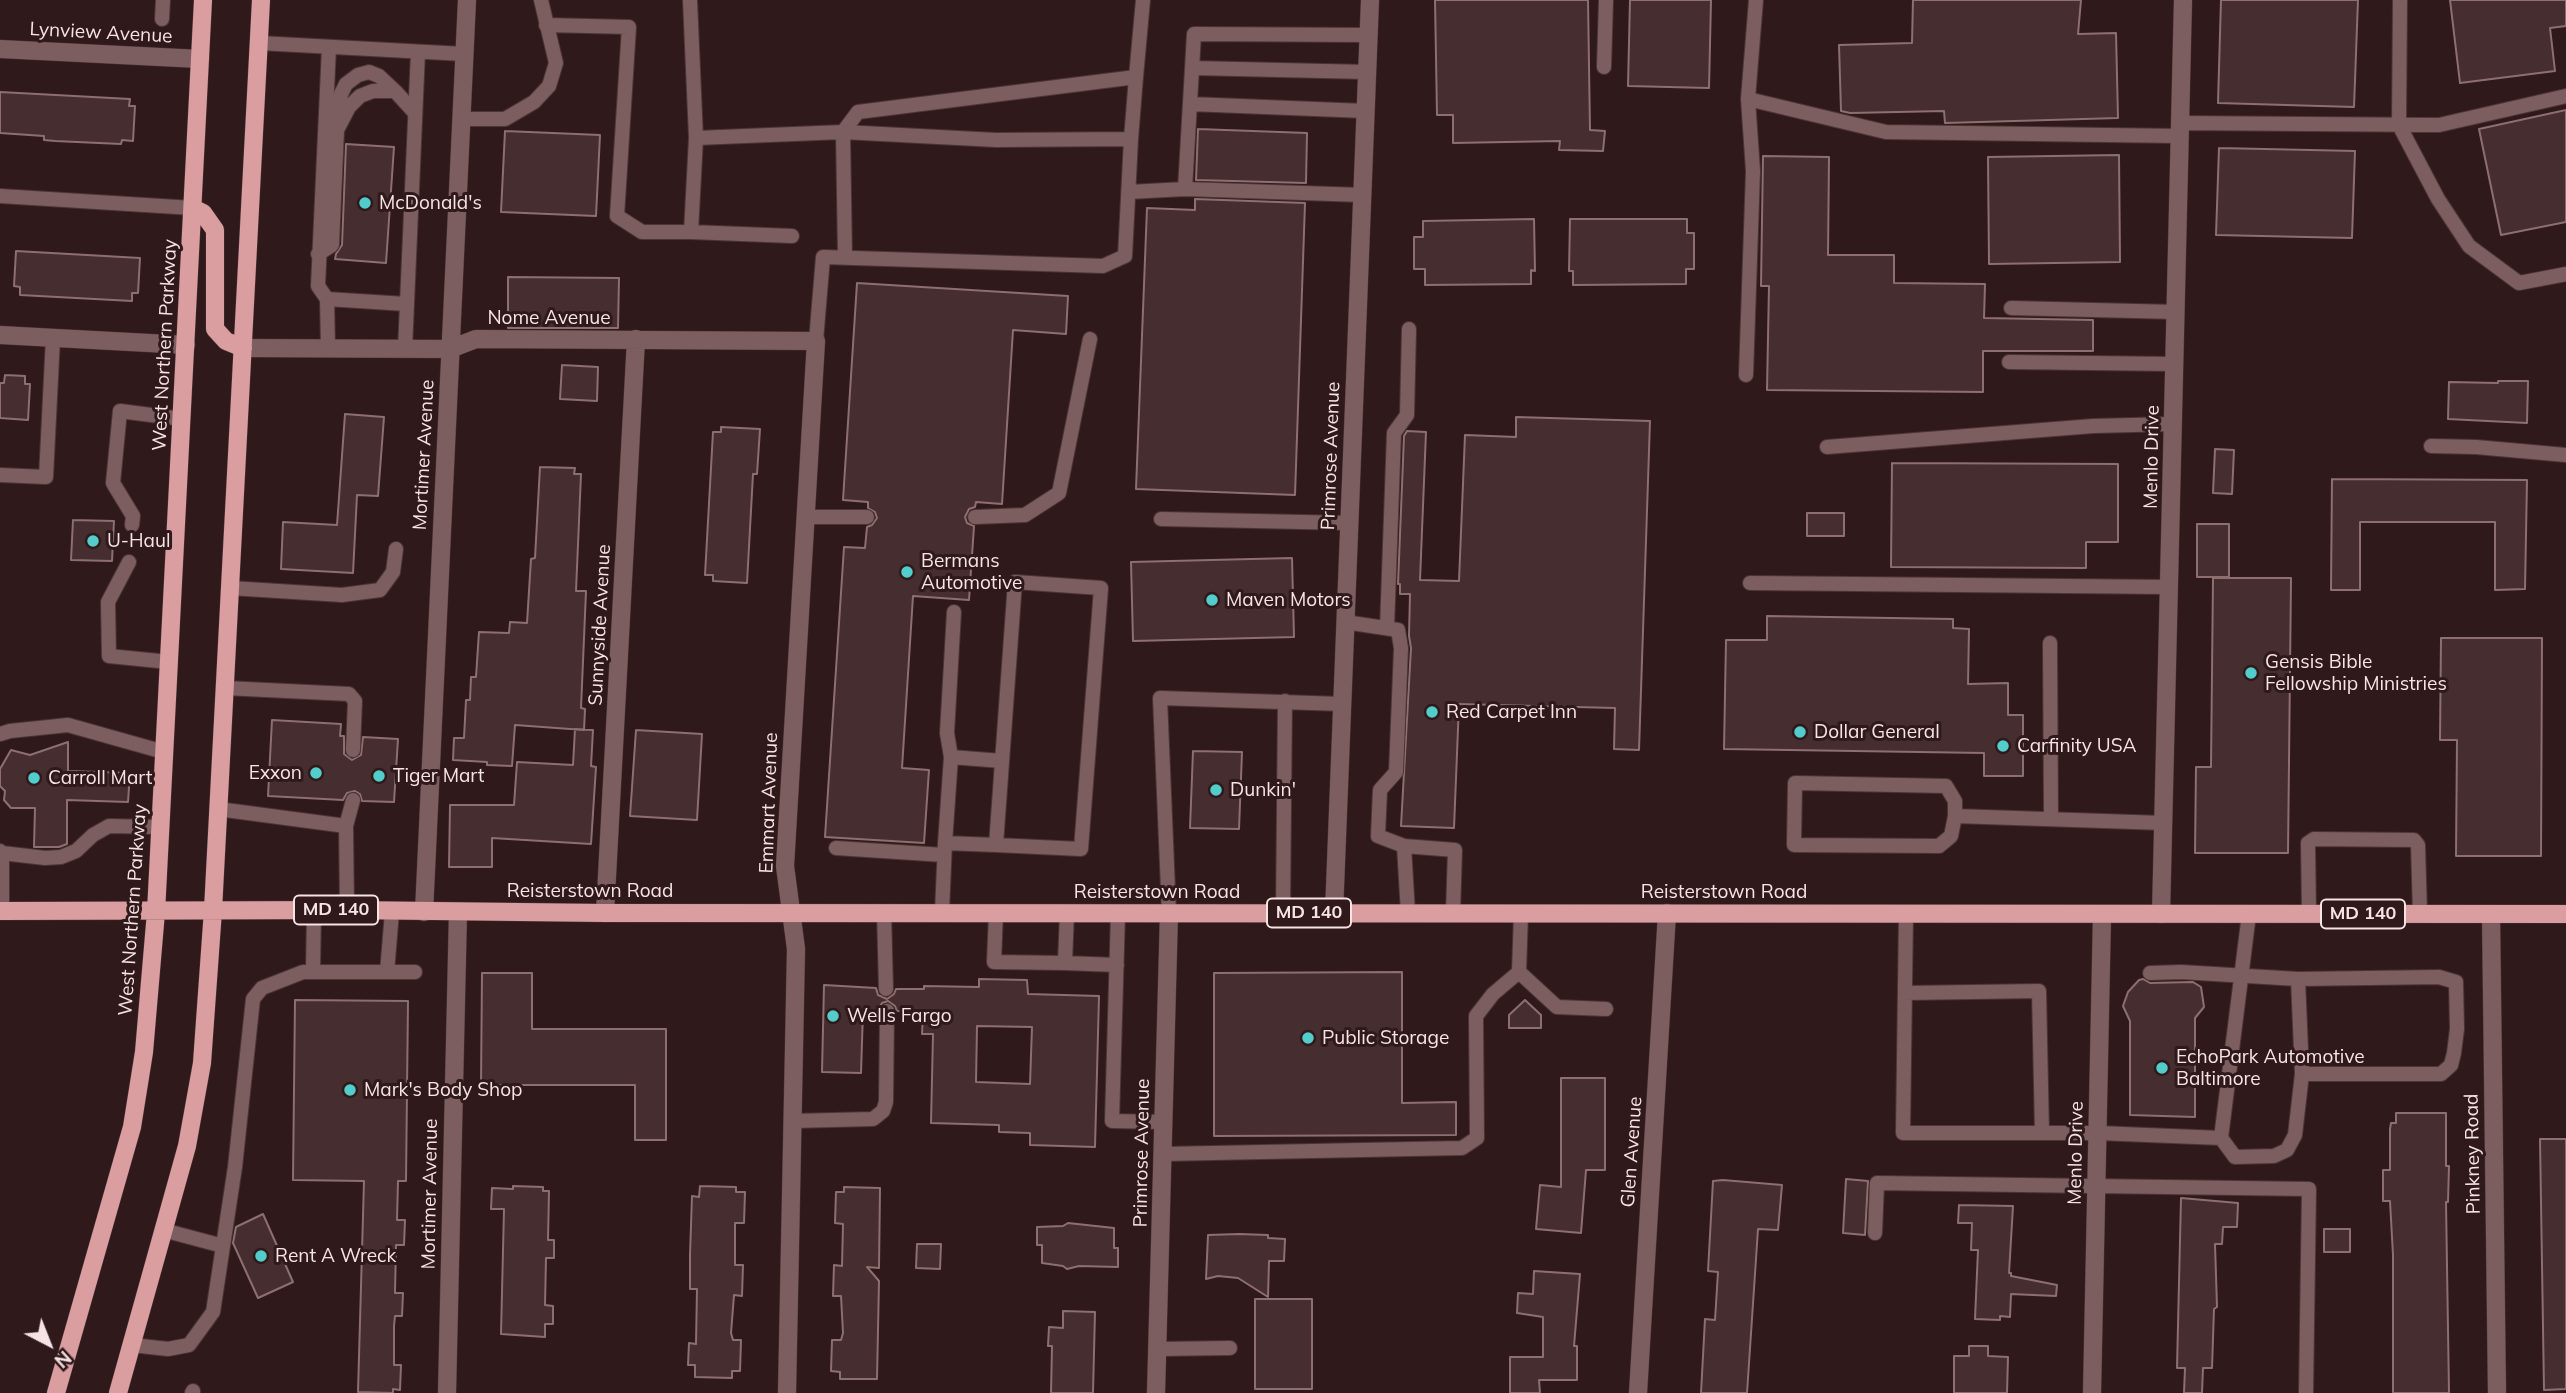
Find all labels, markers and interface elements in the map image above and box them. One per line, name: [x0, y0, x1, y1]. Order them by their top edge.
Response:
street label: Lynview Avenue: [29, 18, 173, 48]
place label: McDonald's: [379, 192, 482, 214]
marker: McDonald's: [357, 195, 373, 211]
street label: West Northern Parkway: [148, 238, 182, 452]
street label: Nome Avenue: [487, 307, 611, 329]
street label: Mortimer Avenue: [409, 379, 439, 531]
street label: Primrose Avenue: [1317, 381, 1345, 531]
street label: Menlo Drive: [2140, 405, 2164, 509]
place label: U-Haul: [107, 530, 170, 552]
marker: U-Haul: [85, 533, 101, 549]
street label: Sunnyside Avenue: [584, 544, 616, 706]
place label: Bermans Automotive: [921, 550, 1022, 594]
marker: Bermans Automotive: [899, 564, 915, 580]
place label: Maven Motors: [1226, 589, 1351, 611]
marker: Maven Motors: [1204, 592, 1220, 608]
place label: Gensis Bible Fellowship Ministries: [2265, 651, 2447, 695]
marker: Gensis Bible Fellowship Ministries: [2243, 665, 2259, 681]
place label: Red Carpet Inn: [1446, 701, 1577, 723]
marker: Red Carpet Inn: [1424, 704, 1440, 720]
place label: Dollar General: [1814, 721, 1940, 743]
marker: Dollar General: [1792, 724, 1808, 740]
street label: Emmart Avenue: [755, 732, 783, 874]
place label: Carfinity USA: [2017, 735, 2137, 757]
marker: Carfinity USA: [1995, 738, 2011, 754]
place label: Exxon: [249, 762, 302, 784]
marker: Exxon: [308, 765, 324, 781]
place label: Tiger Mart: [393, 765, 484, 787]
place label: Carroll Mart: [48, 767, 152, 789]
marker: Tiger Mart: [371, 768, 387, 784]
marker: Carroll Mart: [26, 770, 42, 786]
place label: Dunkin': [1230, 779, 1296, 801]
marker: Dunkin': [1208, 782, 1224, 798]
street label: West Northern Parkway: [114, 803, 152, 1017]
street label: Reisterstown Road: [507, 880, 673, 902]
street label: Reisterstown Road: [1074, 881, 1240, 903]
street label: Reisterstown Road: [1641, 881, 1807, 903]
road number: MD 140: [294, 896, 378, 925]
road number: MD 140: [1267, 898, 1351, 928]
road number: MD 140: [2321, 900, 2405, 929]
place label: Wells Fargo: [847, 1005, 952, 1027]
marker: Wells Fargo: [825, 1008, 841, 1024]
place label: Public Storage: [1322, 1027, 1449, 1049]
marker: Public Storage: [1300, 1030, 1316, 1046]
place label: EchoPark Automotive Baltimore: [2176, 1046, 2365, 1090]
marker: EchoPark Automotive Baltimore: [2154, 1060, 2170, 1076]
street label: Primrose Avenue: [1129, 1078, 1155, 1228]
place label: Mark's Body Shop: [364, 1079, 522, 1101]
marker: Mark's Body Shop: [342, 1082, 358, 1098]
street label: Pinkney Road: [2461, 1093, 2485, 1215]
street label: Glen Avenue: [1617, 1096, 1647, 1208]
street label: Menlo Drive: [2064, 1101, 2088, 1205]
street label: Mortimer Avenue: [417, 1118, 443, 1270]
place label: Rent A Wreck: [275, 1245, 396, 1267]
marker: Rent A Wreck: [253, 1248, 269, 1264]
north arrow: [14, 1309, 84, 1379]
text: N: [50, 1346, 76, 1373]

